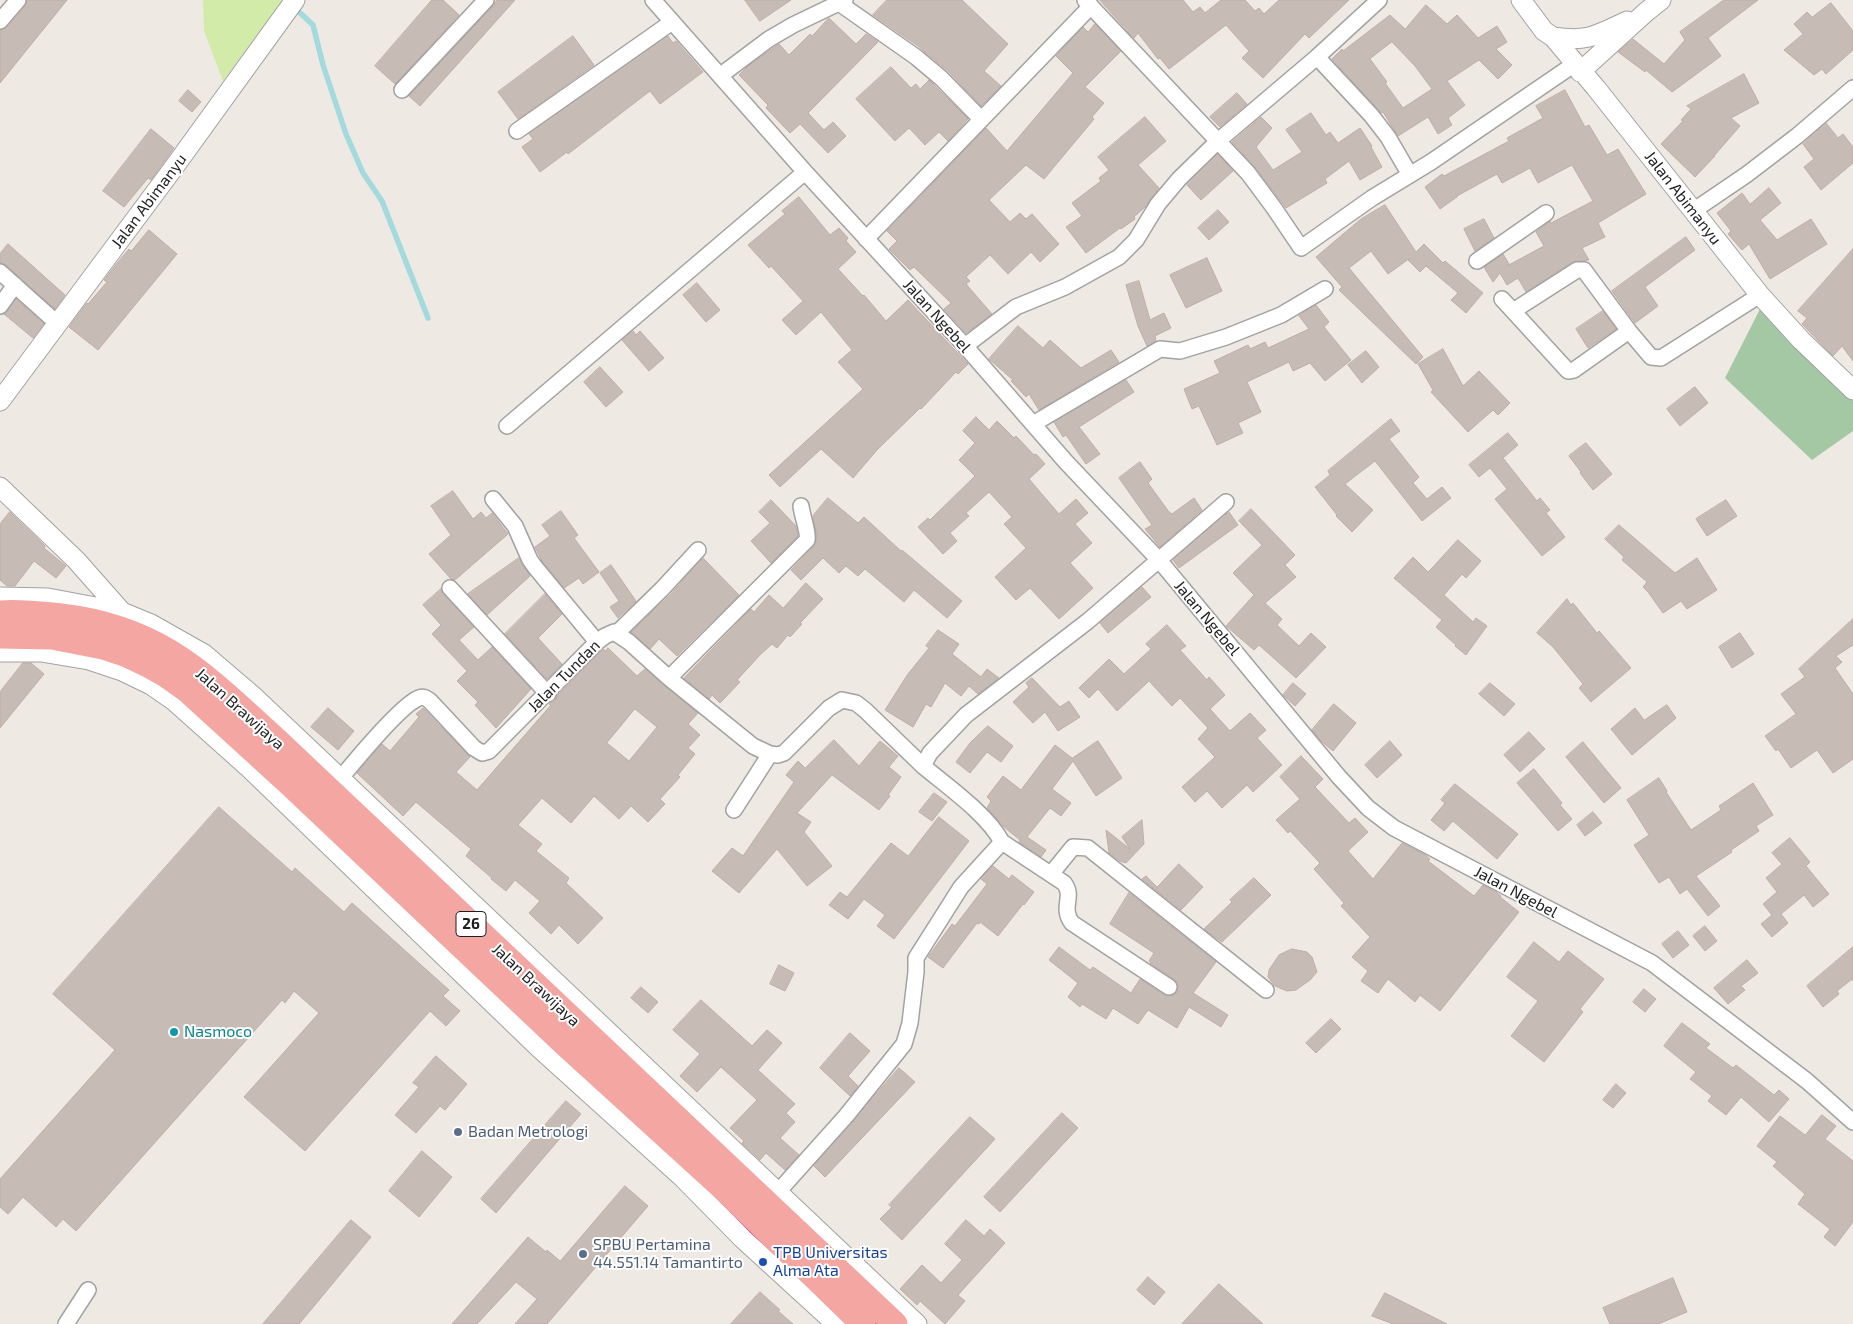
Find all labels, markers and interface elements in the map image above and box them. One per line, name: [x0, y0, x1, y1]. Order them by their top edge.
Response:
street label: Jalan Abimanyu: [1641, 147, 1725, 249]
street label: Jalan Abimanyu: [107, 150, 191, 252]
street label: Jalan Ngebel: [899, 275, 975, 357]
street label: Jalan Ngebel: [1170, 577, 1244, 659]
street label: Jalan Tundan: [524, 636, 604, 716]
street label: Jalan Brawijaya: [192, 664, 288, 754]
street label: Jalan Ngebel: [1471, 862, 1561, 922]
road number: 26: [456, 912, 486, 936]
street label: Jalan Brawijaya: [488, 939, 584, 1031]
place label: Nasmoco: [184, 1022, 252, 1042]
marker: Nasmoco: [168, 1026, 180, 1038]
place label: Badan Metrologi: [468, 1122, 588, 1142]
marker: Badan Metrologi: [452, 1126, 464, 1138]
place label: SPBU Pertamina 44.551.14 Tamantirto: [593, 1235, 743, 1273]
place label: TPB Universitas Alma Ata: [773, 1243, 888, 1281]
marker: SPBU Pertamina 44.551.14 Tamantirto: [577, 1248, 589, 1260]
marker: TPB Universitas Alma Ata: [757, 1256, 769, 1268]

